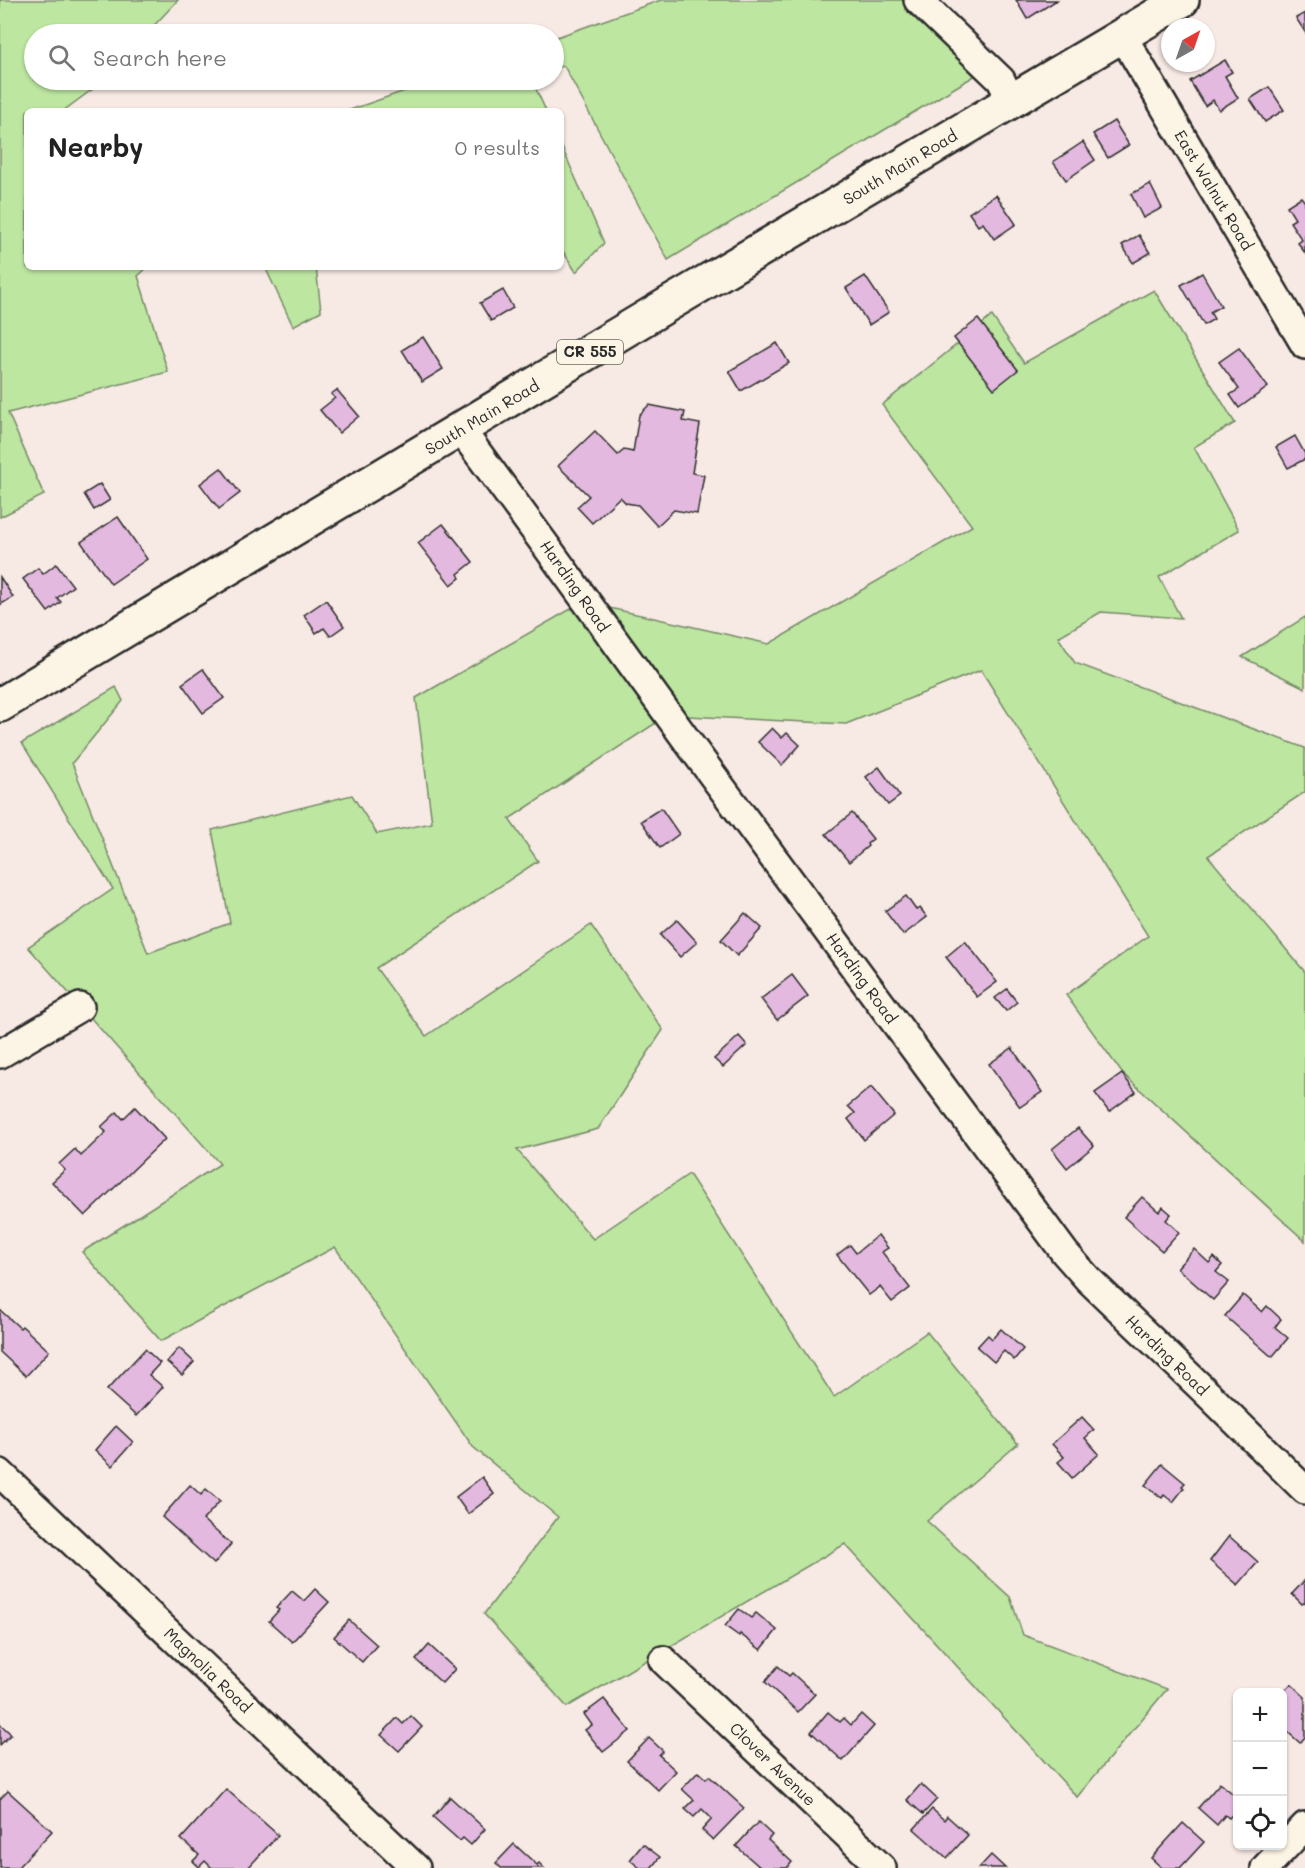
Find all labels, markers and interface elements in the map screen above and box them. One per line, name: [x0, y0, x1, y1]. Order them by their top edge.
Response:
north arrow: [1161, 18, 1215, 72]
search box: [24, 24, 564, 90]
icon: search: [45, 41, 78, 74]
text: Search here: [93, 43, 227, 72]
street label: South Main Road: [839, 124, 961, 209]
street label: East Walnut Road: [1170, 126, 1259, 254]
text: Nearby: [48, 130, 143, 164]
text: 0 results: [455, 134, 540, 160]
road number: CR 555: [557, 340, 623, 364]
street label: South Main Road: [421, 374, 543, 459]
street label: Harding Road: [536, 536, 615, 636]
street label: Harding Road: [822, 928, 903, 1027]
street label: Harding Road: [1121, 1310, 1213, 1400]
street label: Magnolia Road: [160, 1622, 257, 1717]
map controls: [1233, 1688, 1287, 1850]
button: +: [1233, 1688, 1287, 1742]
street label: Clover Avenue: [726, 1717, 821, 1810]
button: −: [1233, 1742, 1287, 1796]
button: locate: [1233, 1796, 1287, 1850]

